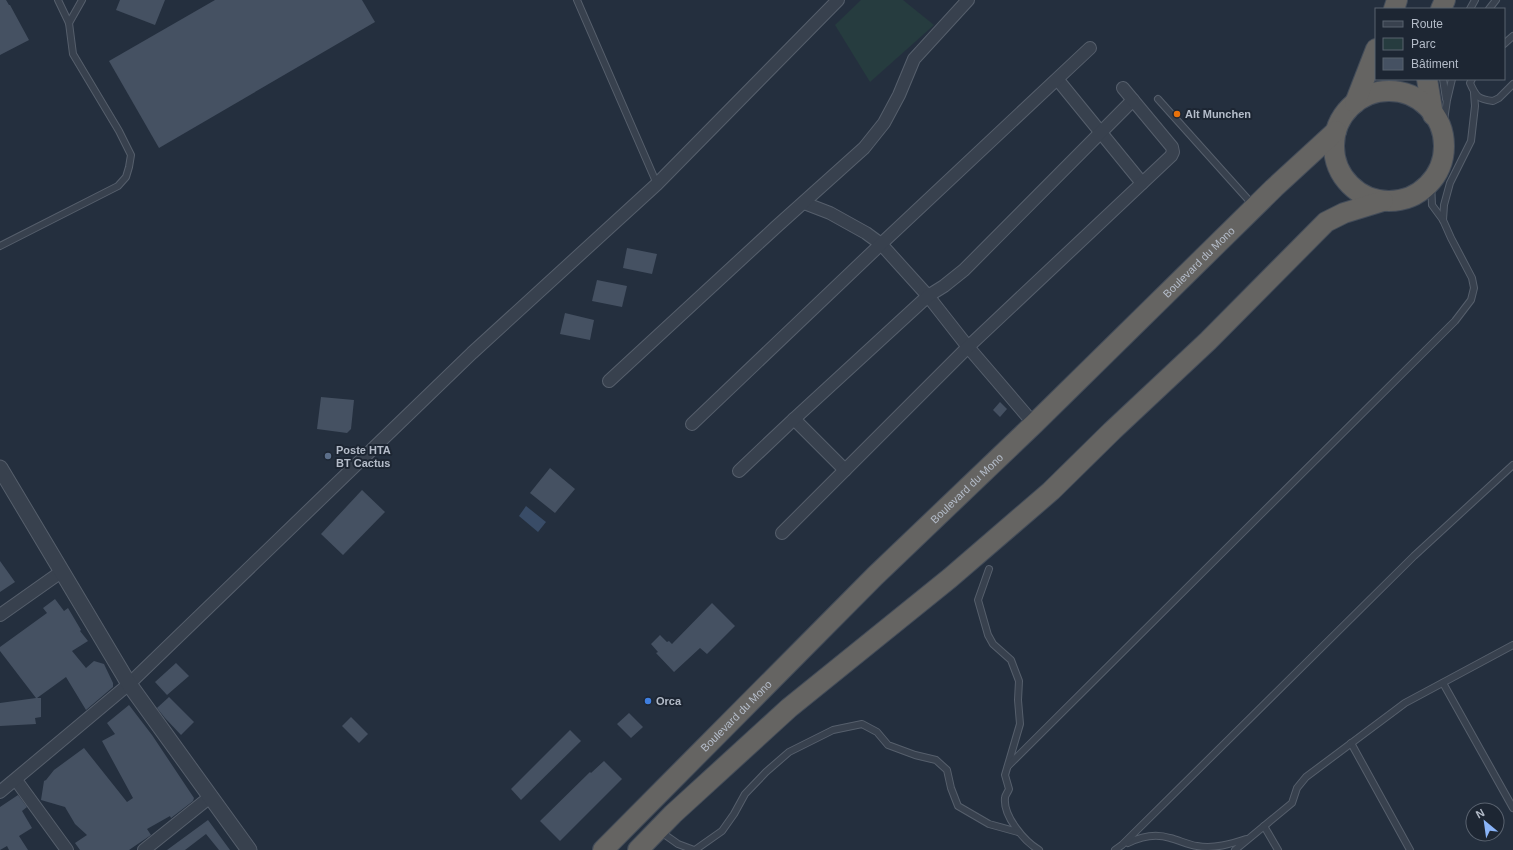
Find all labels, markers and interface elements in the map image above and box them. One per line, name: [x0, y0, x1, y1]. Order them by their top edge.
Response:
legend: [1375, 8, 1505, 80]
text: Route: [1411, 17, 1443, 31]
text: Parc: [1411, 37, 1436, 51]
text: Bâtiment: [1411, 57, 1459, 71]
place label: Alt Munchen: [1185, 108, 1251, 120]
marker: Alt Munchen: [1172, 109, 1182, 119]
street label: Boulevard du Mono: [1160, 224, 1237, 300]
place label: Poste HTA BT Cactus: [336, 444, 391, 469]
marker: Poste HTA BT Cactus: [323, 451, 333, 461]
street label: Boulevard du Mono: [928, 451, 1005, 526]
street label: Boulevard du Mono: [698, 678, 774, 754]
place label: Orca: [656, 695, 682, 707]
marker: Orca: [643, 696, 653, 706]
north arrow: [1465, 802, 1505, 842]
text: N: [1474, 806, 1487, 820]

